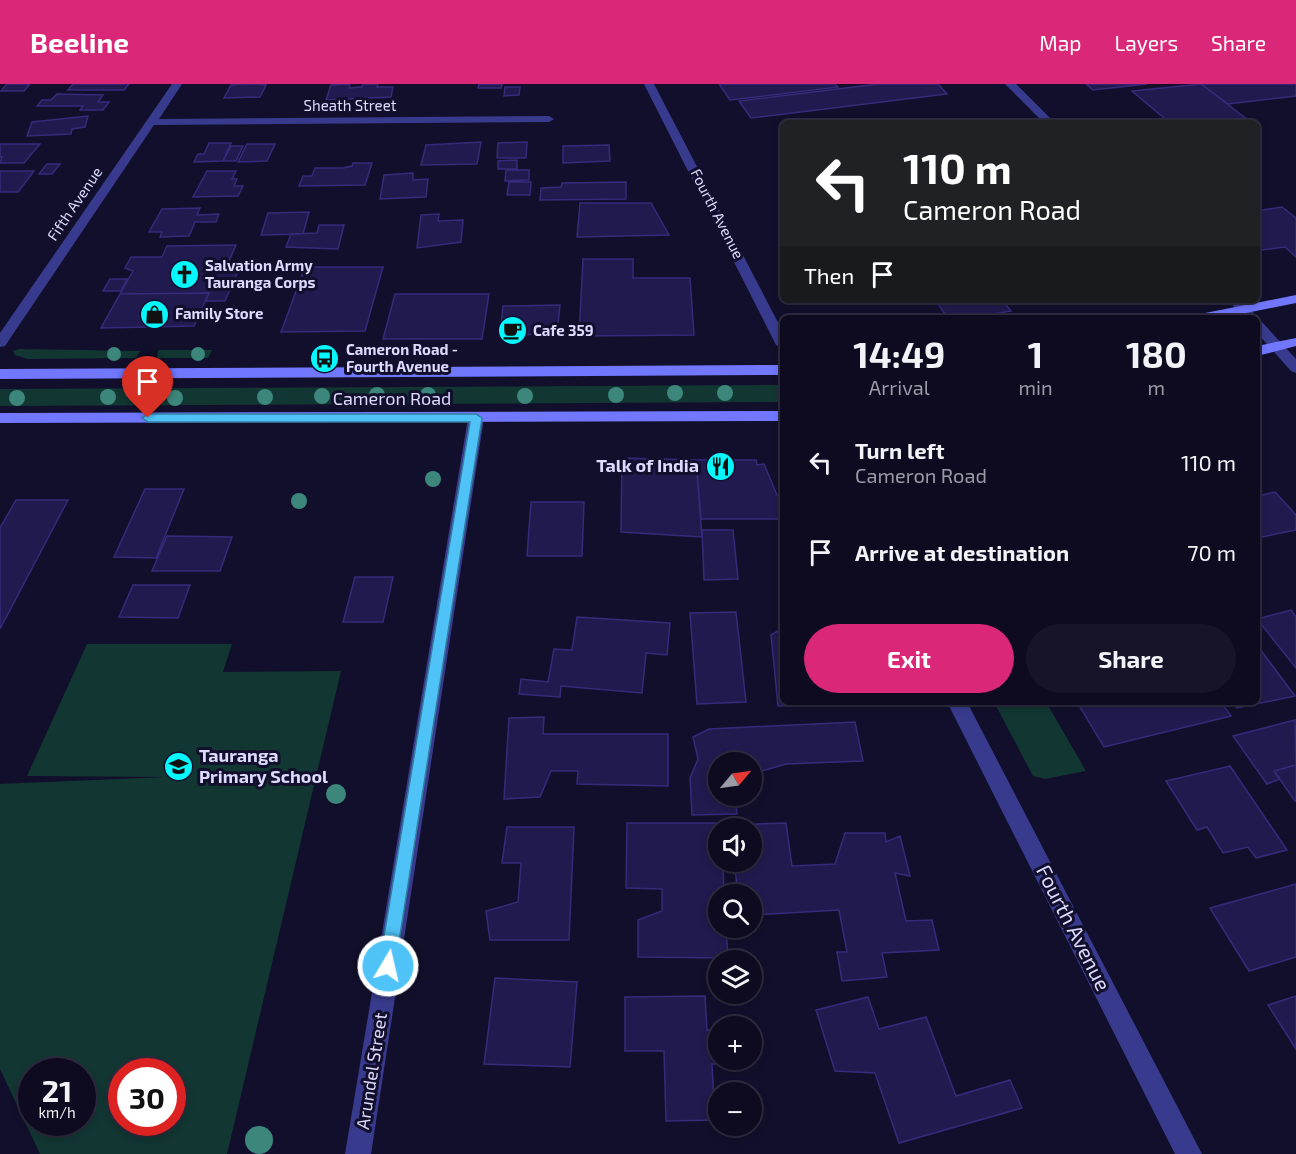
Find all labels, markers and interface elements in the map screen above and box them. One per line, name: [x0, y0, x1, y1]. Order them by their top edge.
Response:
text: Beeline: [30, 25, 129, 59]
text: Map: [1039, 30, 1081, 55]
text: Layers: [1114, 30, 1178, 55]
text: Share: [1211, 30, 1266, 55]
street label: Sheath Street: [304, 96, 397, 114]
text: 110 m: [903, 142, 1012, 192]
icon: left: [804, 144, 882, 222]
street label: Fifth Avenue: [43, 163, 105, 244]
street label: Fourth Avenue: [687, 166, 748, 262]
text: Cameron Road: [903, 193, 1081, 225]
place label: Salvation Army Tauranga Corps: [205, 256, 316, 291]
icon: arrive: [866, 258, 899, 291]
church icon: Salvation Army Tauranga Corps: [168, 259, 200, 291]
text: Then: [804, 262, 854, 288]
shop icon: Family Store: [138, 298, 170, 330]
place label: Family Store: [175, 304, 263, 323]
cafe icon: Cafe 359: [496, 315, 528, 347]
place label: Cafe 359: [533, 321, 594, 339]
text: 14:49: [853, 332, 945, 375]
text: 1: [1028, 332, 1043, 375]
text: 180: [1126, 332, 1187, 375]
place label: Cameron Road - Fourth Avenue: [346, 340, 458, 375]
bus stop icon: Cameron Road - Fourth Avenue: [309, 343, 341, 375]
pin: [122, 356, 173, 418]
icon: arrive: [131, 365, 164, 398]
text: Arrival: [869, 375, 930, 399]
text: min: [1019, 375, 1053, 399]
text: m: [1148, 375, 1165, 399]
street label: Cameron Road: [333, 387, 451, 409]
text: Turn left: [855, 437, 944, 463]
icon: left: [804, 446, 837, 479]
text: 110 m: [1181, 449, 1236, 475]
restaurant icon: Talk of India: [704, 450, 736, 482]
place label: Talk of India: [596, 454, 699, 476]
text: Cameron Road: [855, 463, 987, 487]
icon: arrive: [804, 536, 837, 569]
text: Arrive at destination: [855, 539, 1069, 565]
text: 70 m: [1187, 539, 1236, 565]
button: Exit: [804, 624, 1014, 693]
button: Share: [1026, 624, 1236, 693]
place label: Tauranga Primary School: [199, 744, 328, 787]
school or university icon: Tauranga Primary School: [162, 750, 194, 782]
north arrow: [708, 752, 762, 806]
map controls: [708, 752, 762, 1136]
button: sound: [708, 818, 762, 872]
street label: Fourth Avenue: [1032, 860, 1117, 995]
button: search: [708, 884, 762, 938]
position arrow: [356, 934, 420, 998]
button: layers: [708, 950, 762, 1004]
street label: Arundel Street: [351, 1011, 391, 1131]
button: +: [708, 1016, 762, 1070]
speed limit sign: 30: [108, 1058, 186, 1136]
text: 21: [42, 1072, 72, 1108]
button: −: [708, 1082, 762, 1136]
text: km/h: [38, 1103, 76, 1121]

